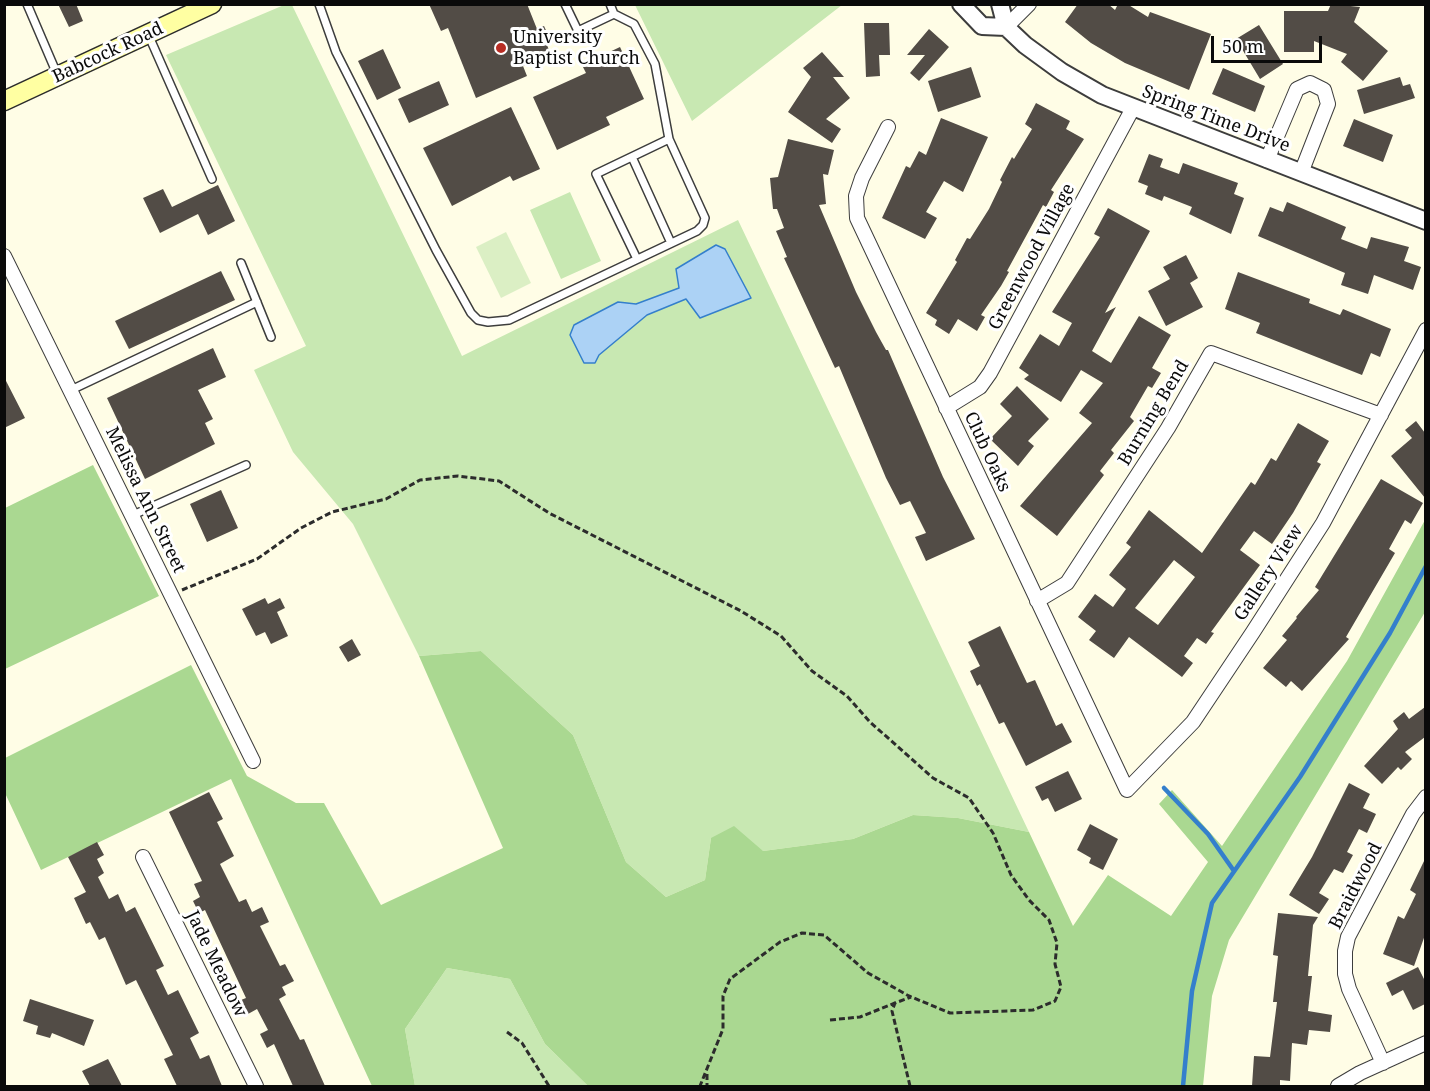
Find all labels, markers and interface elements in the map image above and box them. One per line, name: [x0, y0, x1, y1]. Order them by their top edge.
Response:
street label: Babcock Road: [49, 18, 167, 88]
scale bar: [1214, 24, 1325, 62]
place label: University Baptist Church: [513, 27, 640, 70]
text: 50 m: [1222, 34, 1264, 58]
marker: University Baptist Church: [494, 41, 508, 55]
street label: Spring Time Drive: [1139, 81, 1293, 157]
street label: Greenwood Village: [984, 180, 1080, 334]
street label: Burning Bend: [1114, 356, 1194, 470]
street label: Club Oaks: [959, 408, 1015, 496]
street label: Melissa Ann Street: [100, 423, 190, 577]
street label: Gallery View: [1230, 521, 1308, 625]
street label: Braidwood: [1325, 839, 1387, 933]
street label: Jade Meadow: [181, 907, 251, 1021]

